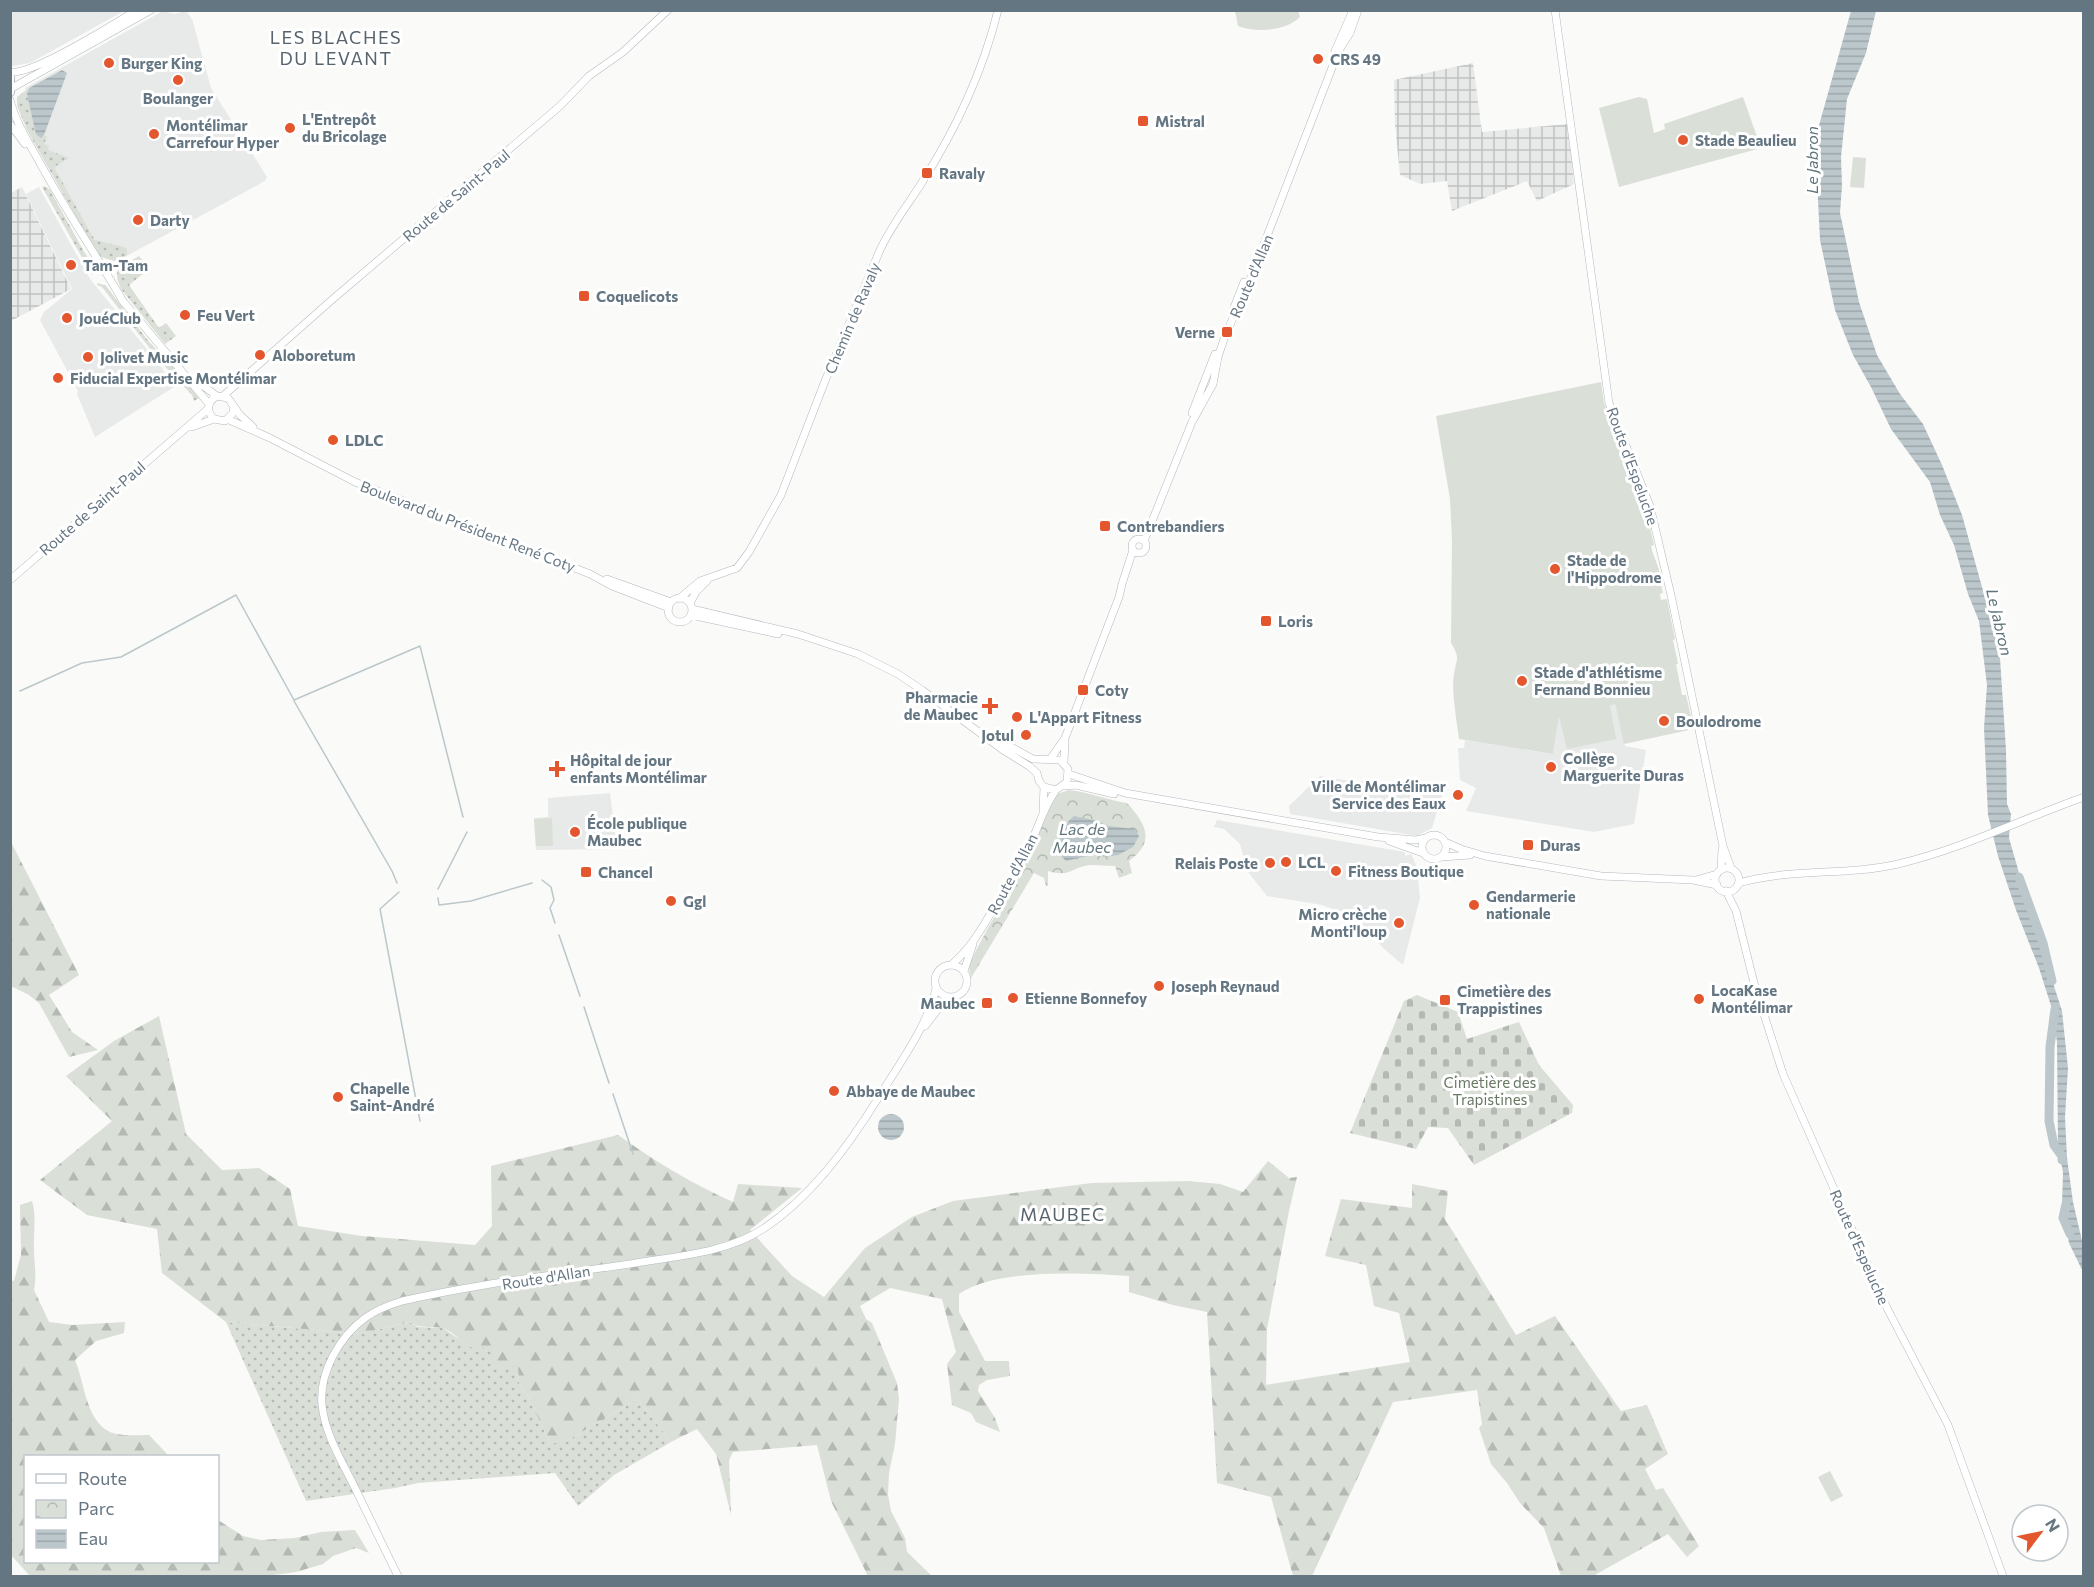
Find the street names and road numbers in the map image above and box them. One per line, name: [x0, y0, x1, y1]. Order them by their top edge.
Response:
street label: Route de Saint-Paul: [399, 145, 513, 245]
street label: Route d'Allan: [1225, 232, 1277, 320]
street label: Chemin de Ravaly: [820, 259, 884, 376]
street label: Route d'Espeluche: [1603, 405, 1663, 527]
street label: Route de Saint-Paul: [35, 457, 149, 559]
street label: Boulevard du Président René Coty: [358, 477, 578, 576]
street label: Route d'Allan: [983, 830, 1041, 918]
street label: Route d'Espeluche: [1827, 1187, 1893, 1307]
street label: Route d'Allan: [501, 1261, 591, 1293]

